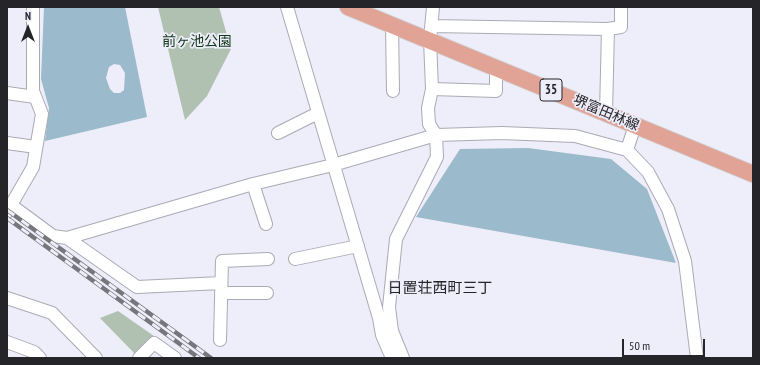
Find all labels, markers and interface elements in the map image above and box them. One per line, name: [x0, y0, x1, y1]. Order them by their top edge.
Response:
north arrow: [8, 8, 48, 48]
text: N: [25, 9, 31, 23]
park label: 前ヶ池公園: [162, 34, 232, 50]
road number: 35: [540, 79, 562, 101]
street label: 堺富田林線: [571, 92, 641, 134]
district label: 日置荘西町三丁: [388, 280, 492, 298]
scale bar: [624, 331, 707, 357]
text: 50 m: [629, 338, 650, 353]

